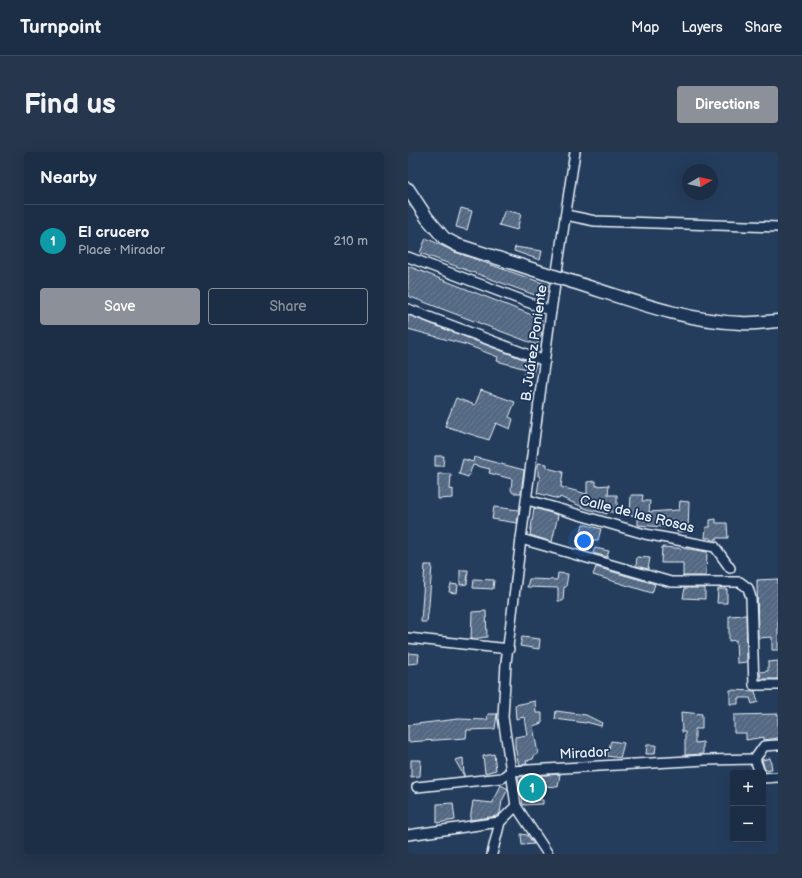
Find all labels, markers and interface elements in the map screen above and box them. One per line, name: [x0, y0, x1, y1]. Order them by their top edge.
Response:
text: Turnpoint: [20, 16, 101, 39]
text: Map: [631, 19, 659, 36]
text: Layers: [681, 19, 723, 36]
text: Share: [745, 19, 782, 36]
button: Directions: [677, 86, 778, 123]
text: Find us: [24, 88, 116, 121]
north arrow: [682, 164, 718, 200]
text: Nearby: [40, 168, 97, 188]
text: El crucero: [78, 223, 149, 242]
text: 1: [50, 233, 56, 249]
text: 210 m: [334, 233, 368, 249]
text: Place · Mirador: [78, 242, 165, 258]
street label: B. Juárez Poniente: [517, 284, 551, 402]
button: Save: [40, 288, 200, 325]
button: Share: [208, 288, 368, 325]
street label: Calle de las Rosas: [578, 492, 696, 536]
your location: [574, 531, 594, 551]
street label: Mirador: [559, 743, 610, 763]
map controls: [730, 770, 766, 842]
button: +: [730, 770, 766, 806]
pin: 1: [519, 773, 545, 803]
button: −: [730, 806, 766, 842]

